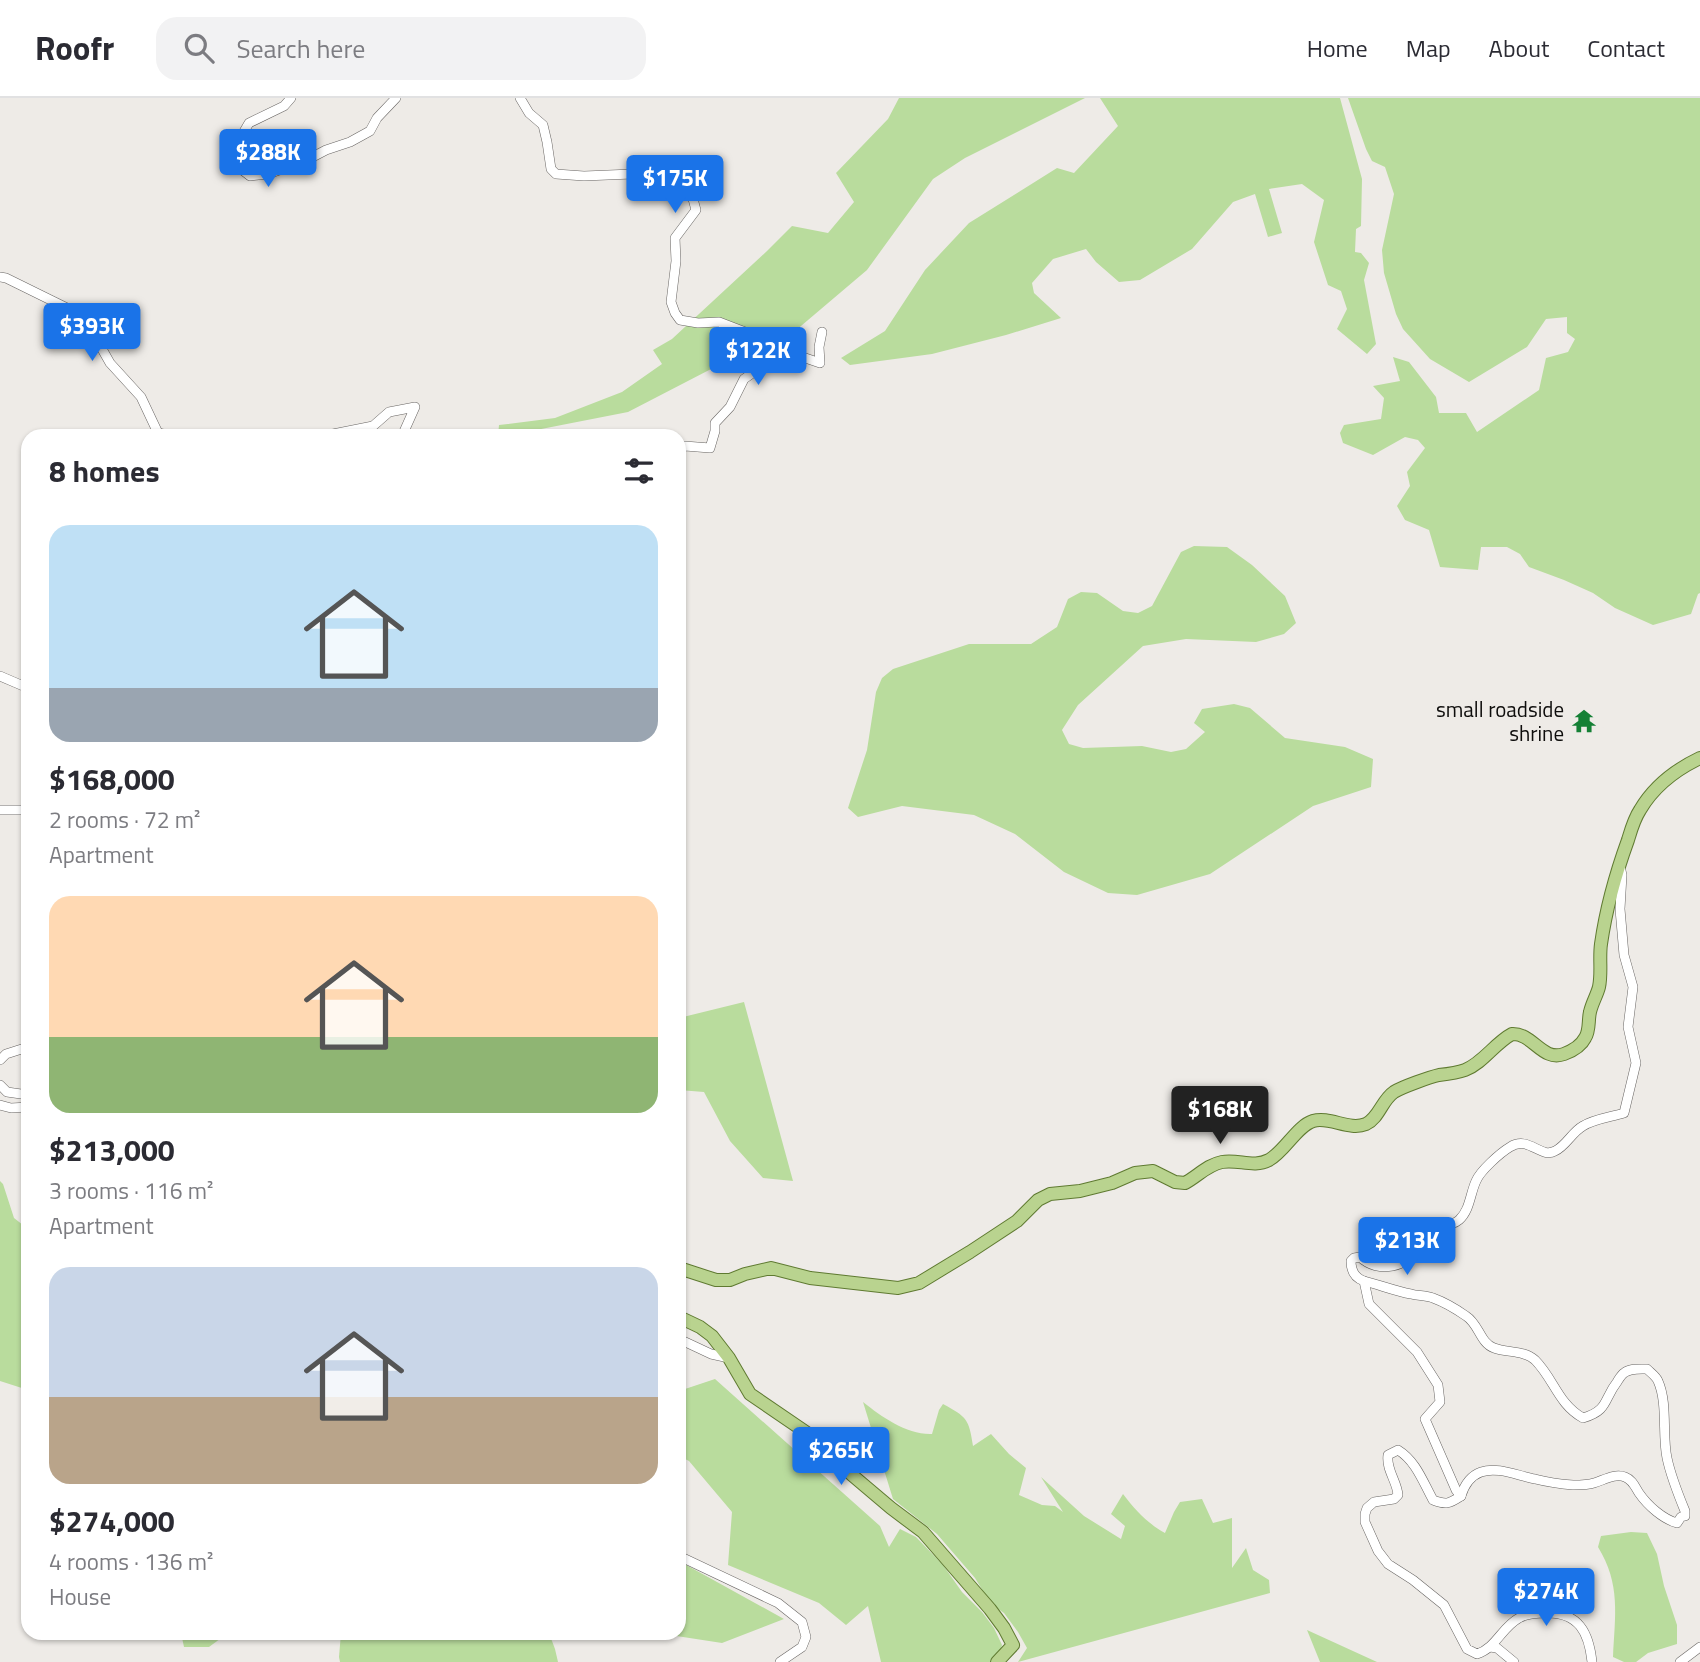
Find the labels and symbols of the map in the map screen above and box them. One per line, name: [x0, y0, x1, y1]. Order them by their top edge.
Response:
pin: $288K: [219, 130, 317, 189]
pin: $175K: [626, 156, 724, 215]
pin: $393K: [43, 303, 141, 363]
pin: $122K: [709, 328, 807, 387]
place label: small roadside shrine: [1436, 693, 1564, 749]
temple icon: small roadside shrine: [1570, 707, 1598, 735]
pin: $168K: [1171, 1086, 1269, 1146]
pin: $213K: [1358, 1218, 1456, 1277]
pin: $265K: [792, 1428, 890, 1487]
pin: $274K: [1497, 1568, 1595, 1628]

